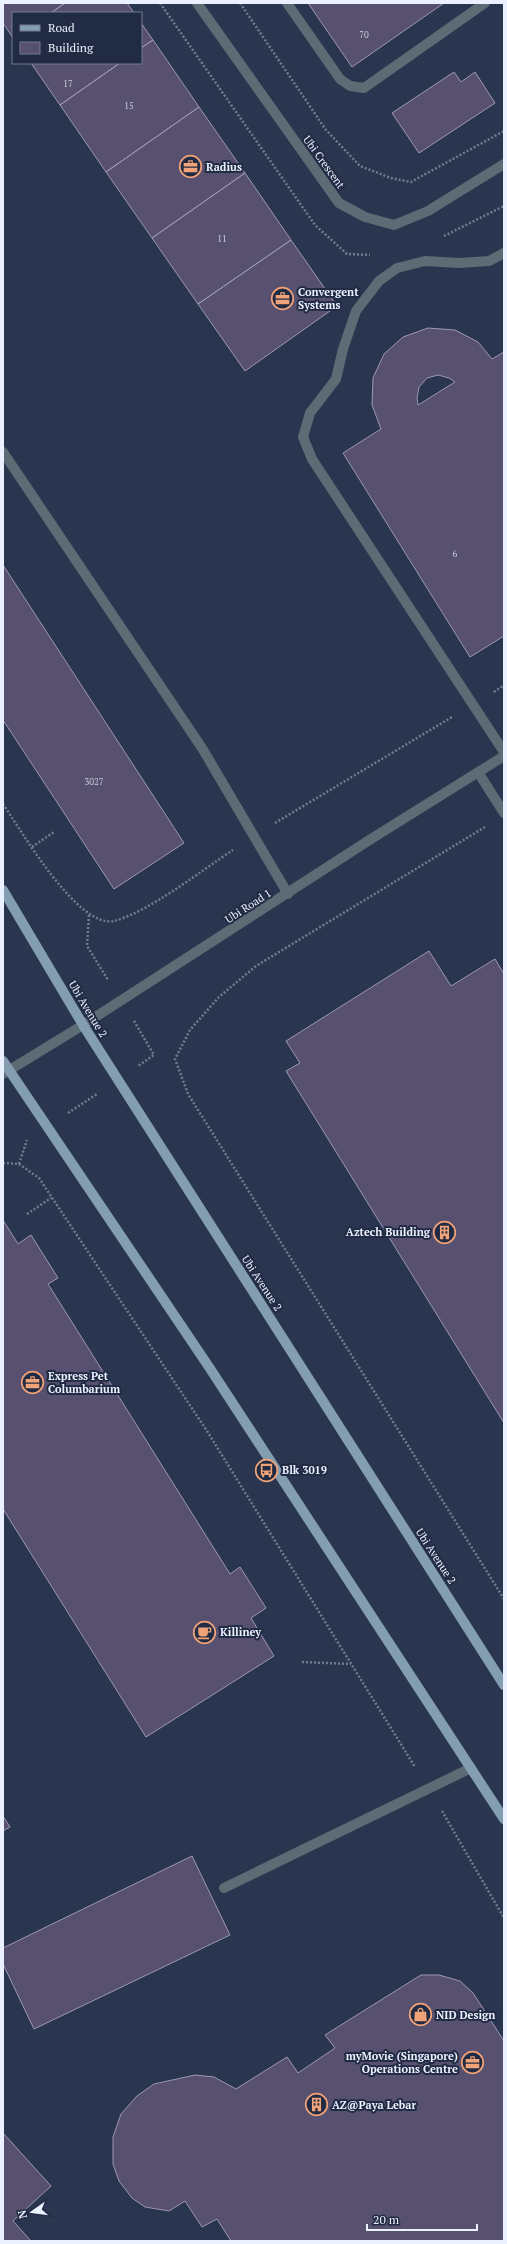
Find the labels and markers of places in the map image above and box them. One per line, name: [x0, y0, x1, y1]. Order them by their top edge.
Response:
office icon: Radius: [177, 154, 203, 180]
place label: Radius: [206, 160, 242, 174]
office icon: Convergent Systems: [269, 285, 295, 311]
place label: Convergent Systems: [298, 285, 359, 312]
building icon: Aztech Building: [432, 1219, 458, 1245]
place label: Aztech Building: [346, 1225, 431, 1239]
office icon: Express Pet Columbarium: [20, 1369, 46, 1395]
place label: Express Pet Columbarium: [48, 1369, 121, 1396]
bus stop icon: Blk 3019: [253, 1457, 279, 1483]
place label: Blk 3019: [282, 1463, 327, 1477]
cafe icon: Killiney: [191, 1619, 217, 1645]
place label: Killiney: [220, 1625, 261, 1639]
shop icon: NID Design: [407, 2002, 433, 2028]
place label: NID Design: [436, 2008, 495, 2022]
place label: myMovie (Singapore) Operations Centre: [346, 2049, 458, 2076]
office icon: myMovie (Singapore) Operations Centre: [460, 2049, 486, 2075]
building icon: AZ@Paya Lebar: [304, 2092, 330, 2118]
place label: AZ@Paya Lebar: [332, 2098, 416, 2112]

